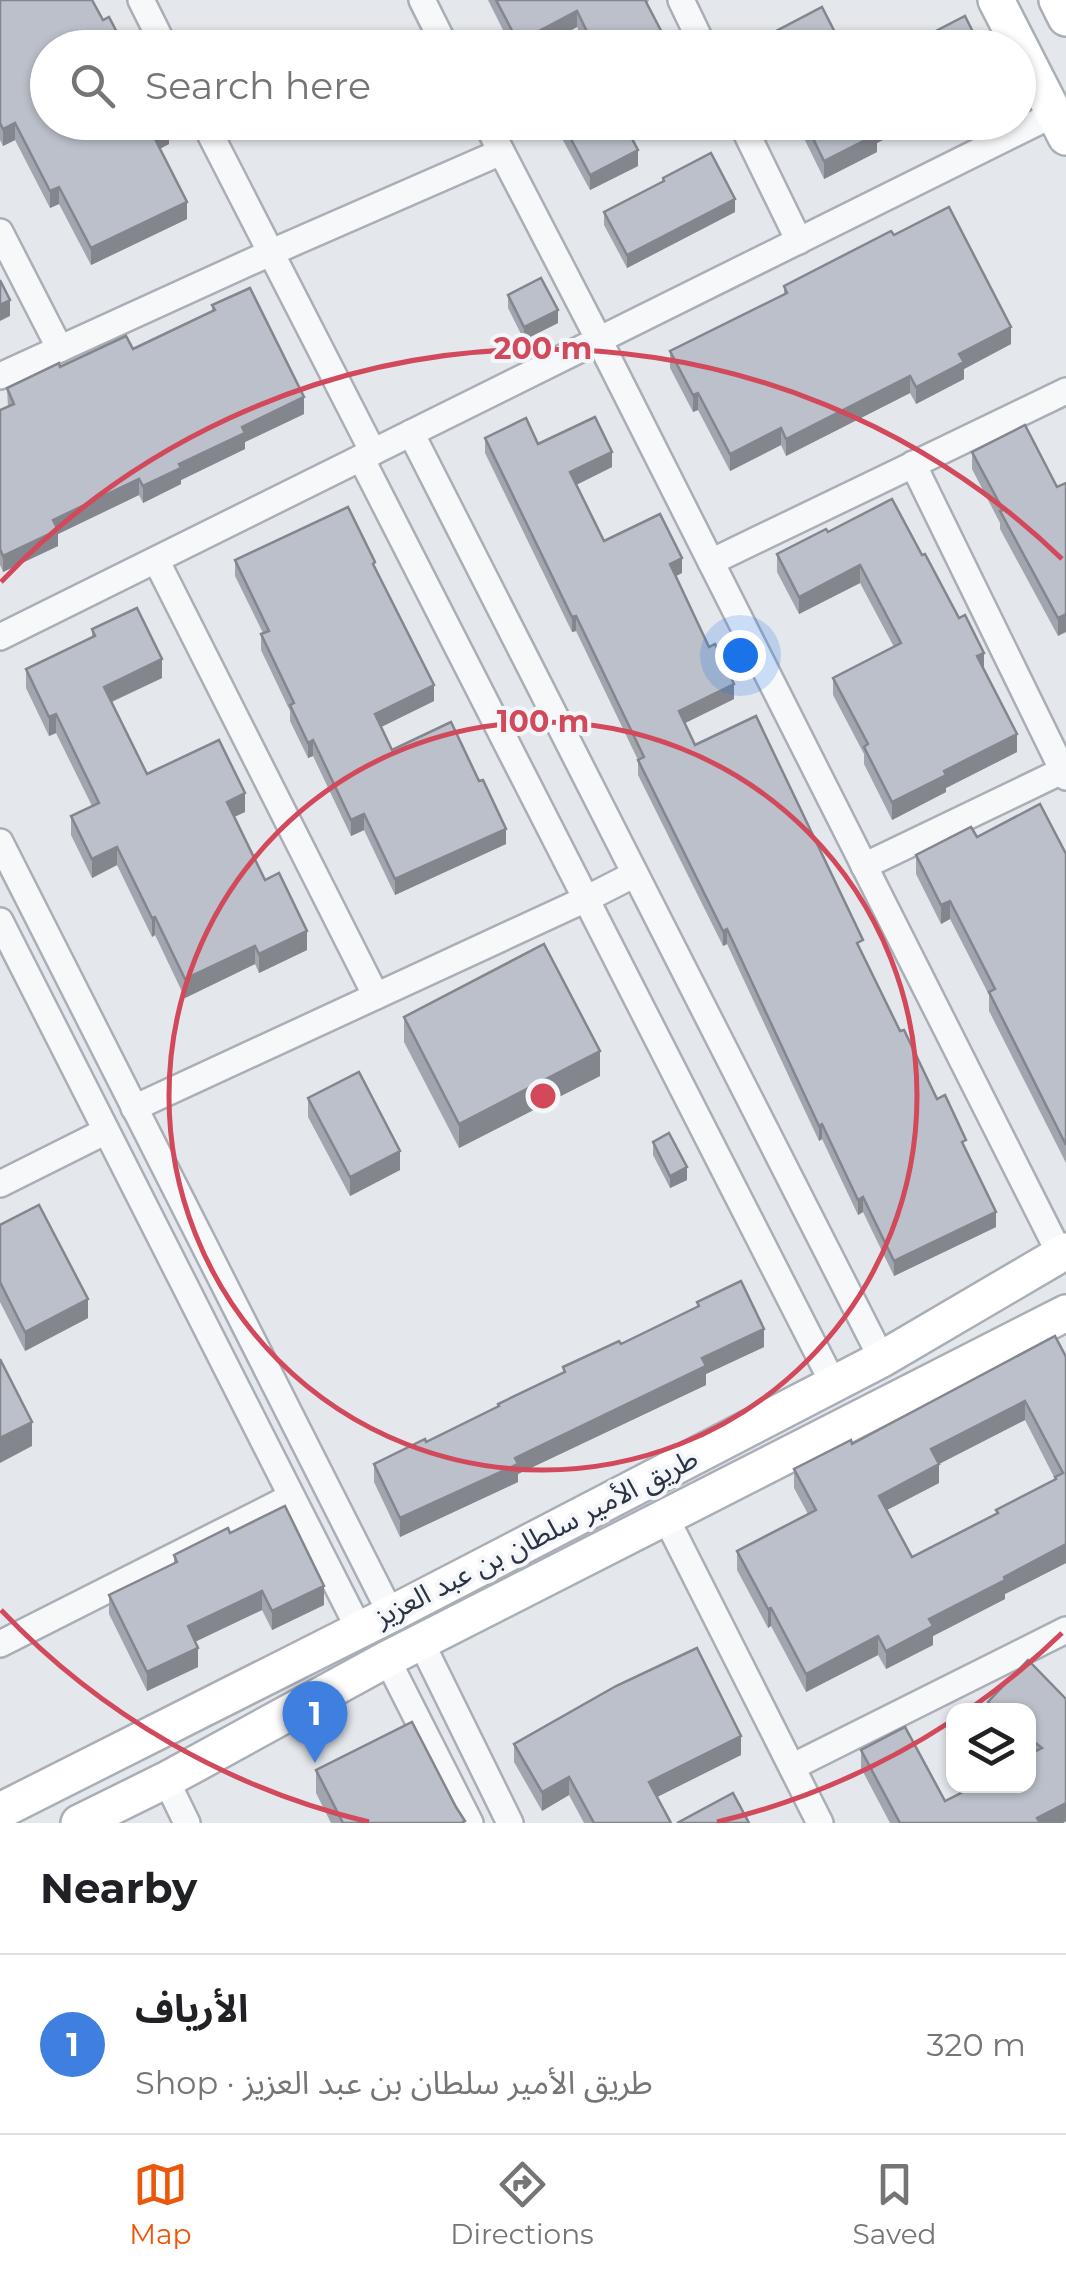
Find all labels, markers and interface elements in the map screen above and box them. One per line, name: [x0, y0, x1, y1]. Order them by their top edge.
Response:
search box: [30, 30, 1036, 140]
icon: search: [65, 58, 120, 113]
text: Search here: [145, 62, 371, 109]
text: 200 m: [494, 330, 592, 367]
your location: [715, 630, 766, 681]
text: 100 m: [497, 703, 589, 740]
centre of rings: [525, 1078, 561, 1114]
street label: طريق الأمير سلطان بن عبد العزيز: [368, 1440, 704, 1635]
pin: 1: [282, 1680, 348, 1763]
map controls: [946, 1703, 1036, 1793]
button: layers: [946, 1703, 1036, 1793]
text: Nearby: [40, 1862, 197, 1914]
text: الأرياف: [135, 1985, 248, 2032]
text: 1: [66, 2025, 79, 2064]
text: 320 m: [926, 2025, 1026, 2064]
text: Shop · طريق الأمير سلطان بن عبد العزيز: [135, 2063, 653, 2102]
tab: Map: [129, 2157, 192, 2251]
tab: Directions: [450, 2157, 594, 2251]
tab: Saved: [852, 2157, 937, 2251]

